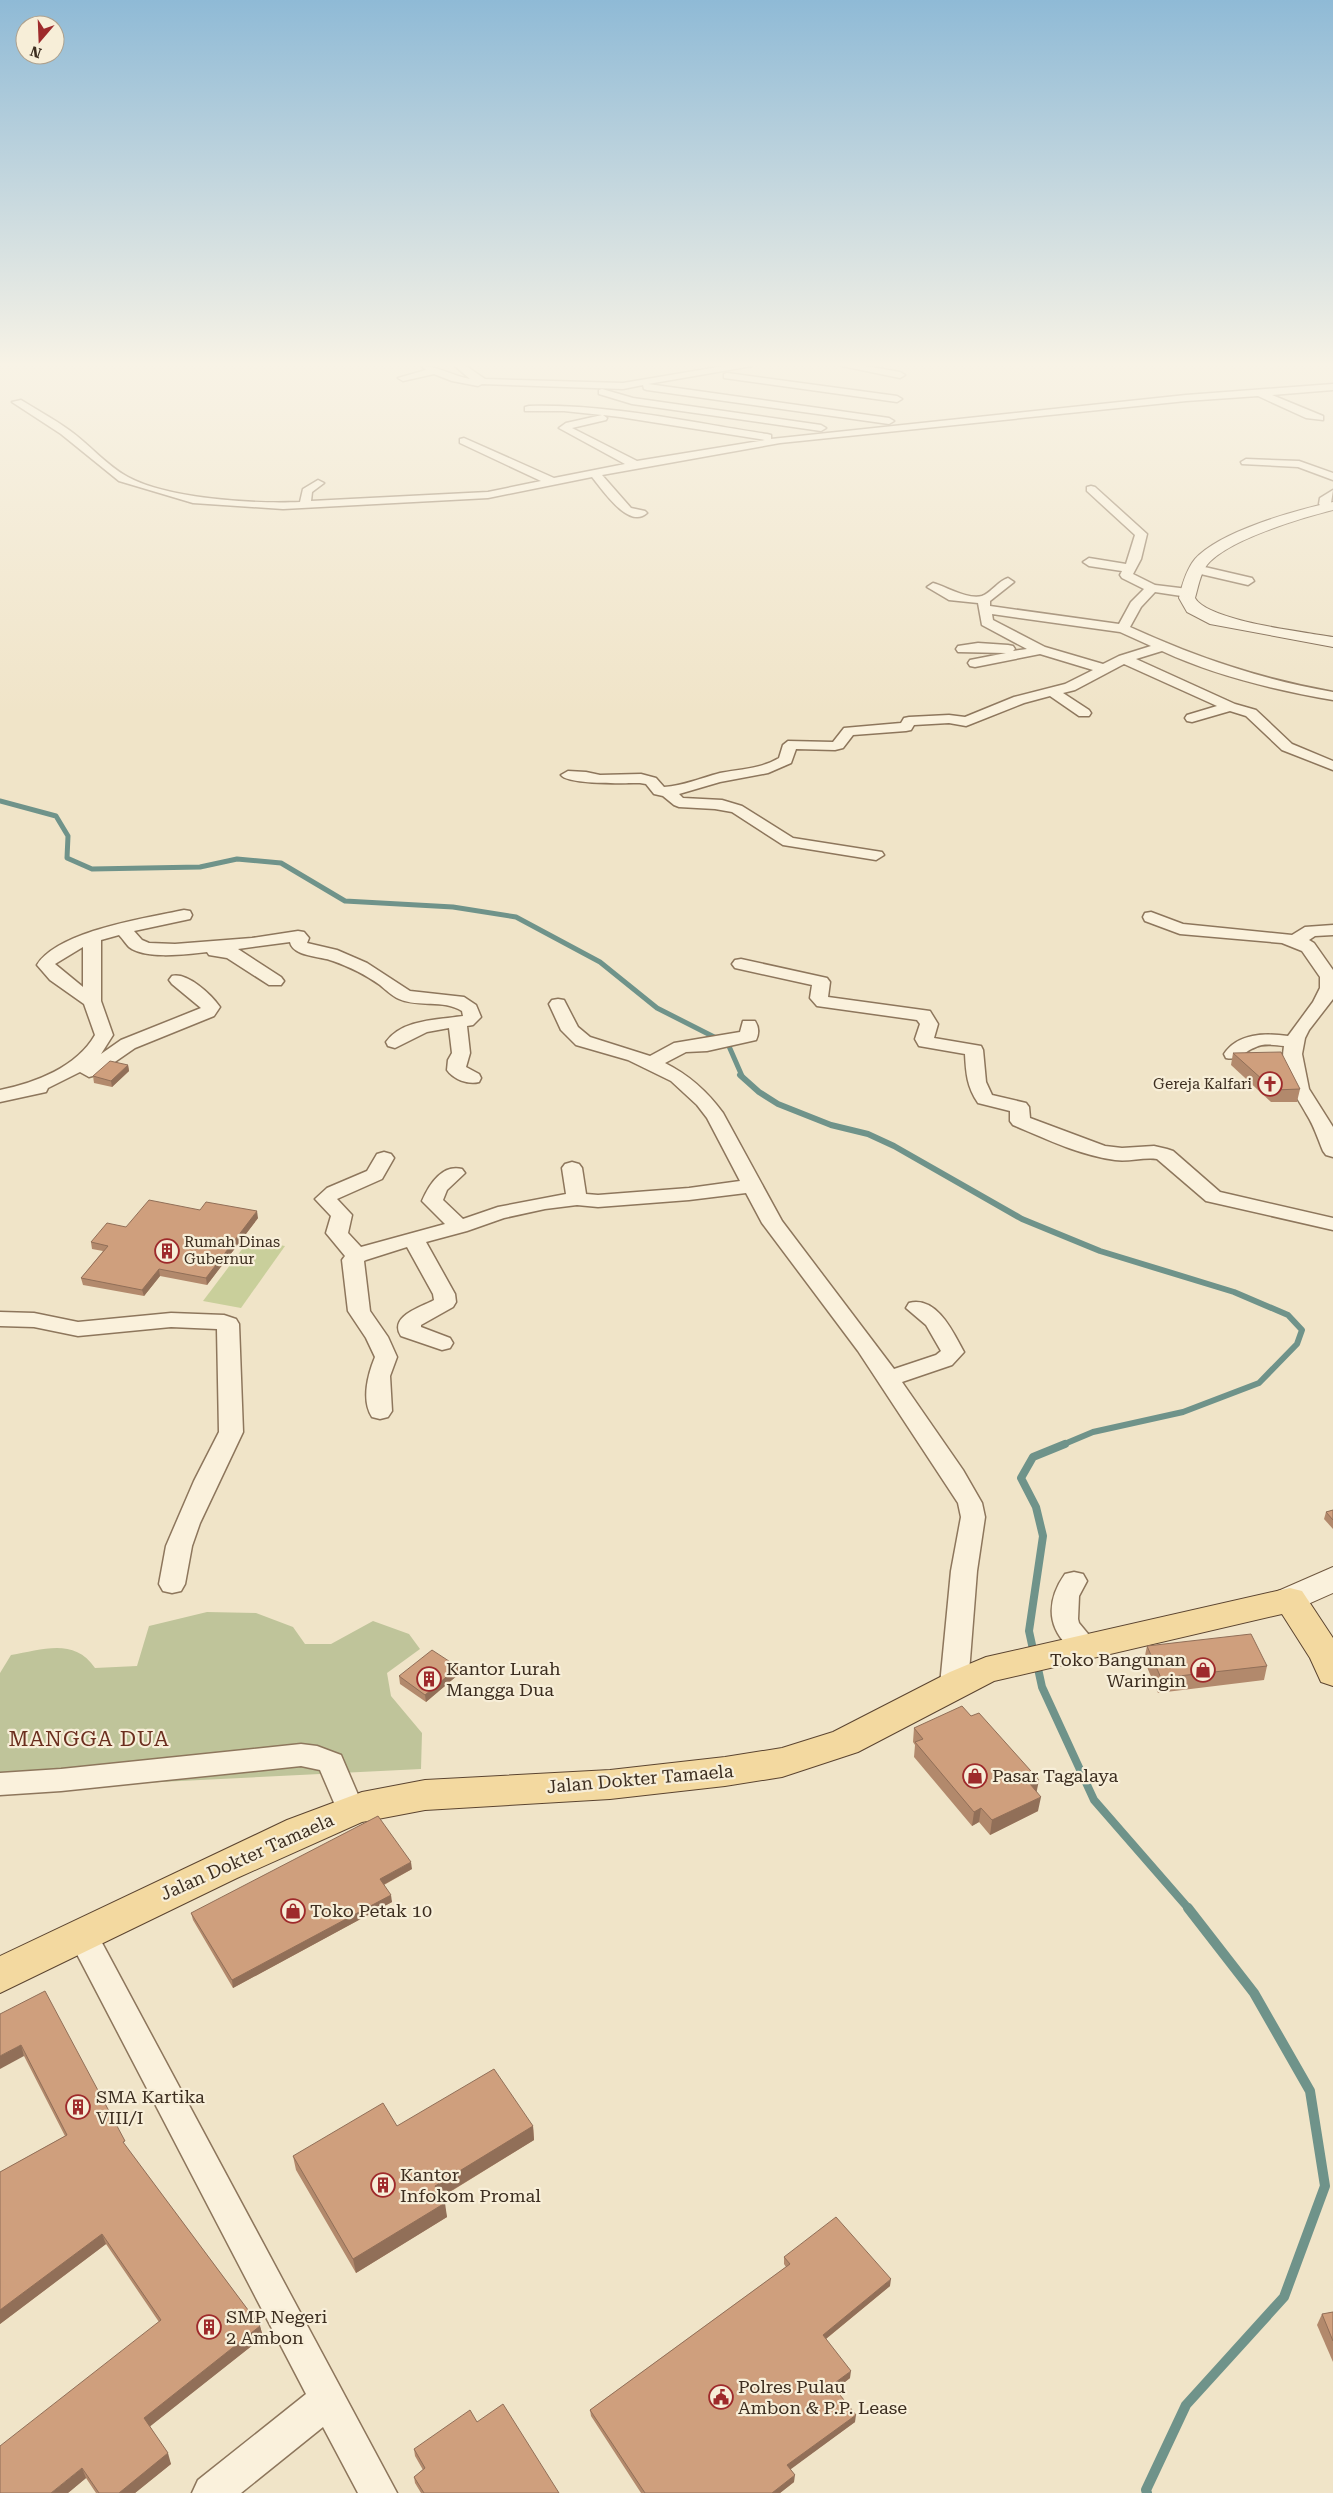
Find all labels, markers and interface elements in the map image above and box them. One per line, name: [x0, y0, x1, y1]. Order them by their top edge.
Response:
north arrow: [15, 15, 65, 65]
text: N: [28, 43, 43, 62]
church icon: Gereja Kalfari: [1257, 1071, 1283, 1097]
place label: Gereja Kalfari: [1153, 1075, 1252, 1093]
place label: Rumah Dinas Gubernur: [184, 1233, 280, 1268]
building icon: Rumah Dinas Gubernur: [154, 1238, 180, 1264]
place label: Toko Bangunan Waringin: [1050, 1649, 1186, 1691]
shop icon: Toko Bangunan Waringin: [1190, 1657, 1216, 1683]
place label: Kantor Lurah Mangga Dua: [446, 1658, 561, 1700]
building icon: Kantor Lurah Mangga Dua: [416, 1666, 442, 1692]
district label: MANGGA DUA: [8, 1727, 170, 1751]
street label: Jalan Dokter Tamaela: [546, 1760, 734, 1797]
shop icon: Pasar Tagalaya: [962, 1763, 988, 1789]
place label: Pasar Tagalaya: [992, 1765, 1118, 1786]
street label: Jalan Dokter Tamaela: [157, 1809, 337, 1904]
shop icon: Toko Petak 10: [280, 1898, 306, 1924]
place label: Toko Petak 10: [310, 1900, 432, 1921]
place label: SMA Kartika VIII/I: [96, 2086, 205, 2128]
building icon: SMA Kartika VIII/I: [65, 2094, 91, 2120]
place label: Kantor Infokom Promal: [400, 2164, 541, 2206]
building icon: Kantor Infokom Promal: [370, 2172, 396, 2198]
place label: SMP Negeri 2 Ambon: [226, 2306, 328, 2348]
building icon: SMP Negeri 2 Ambon: [196, 2314, 222, 2340]
place label: Polres Pulau Ambon & P.P. Lease: [738, 2376, 907, 2418]
public building icon: Polres Pulau Ambon & P.P. Lease: [708, 2384, 734, 2410]

